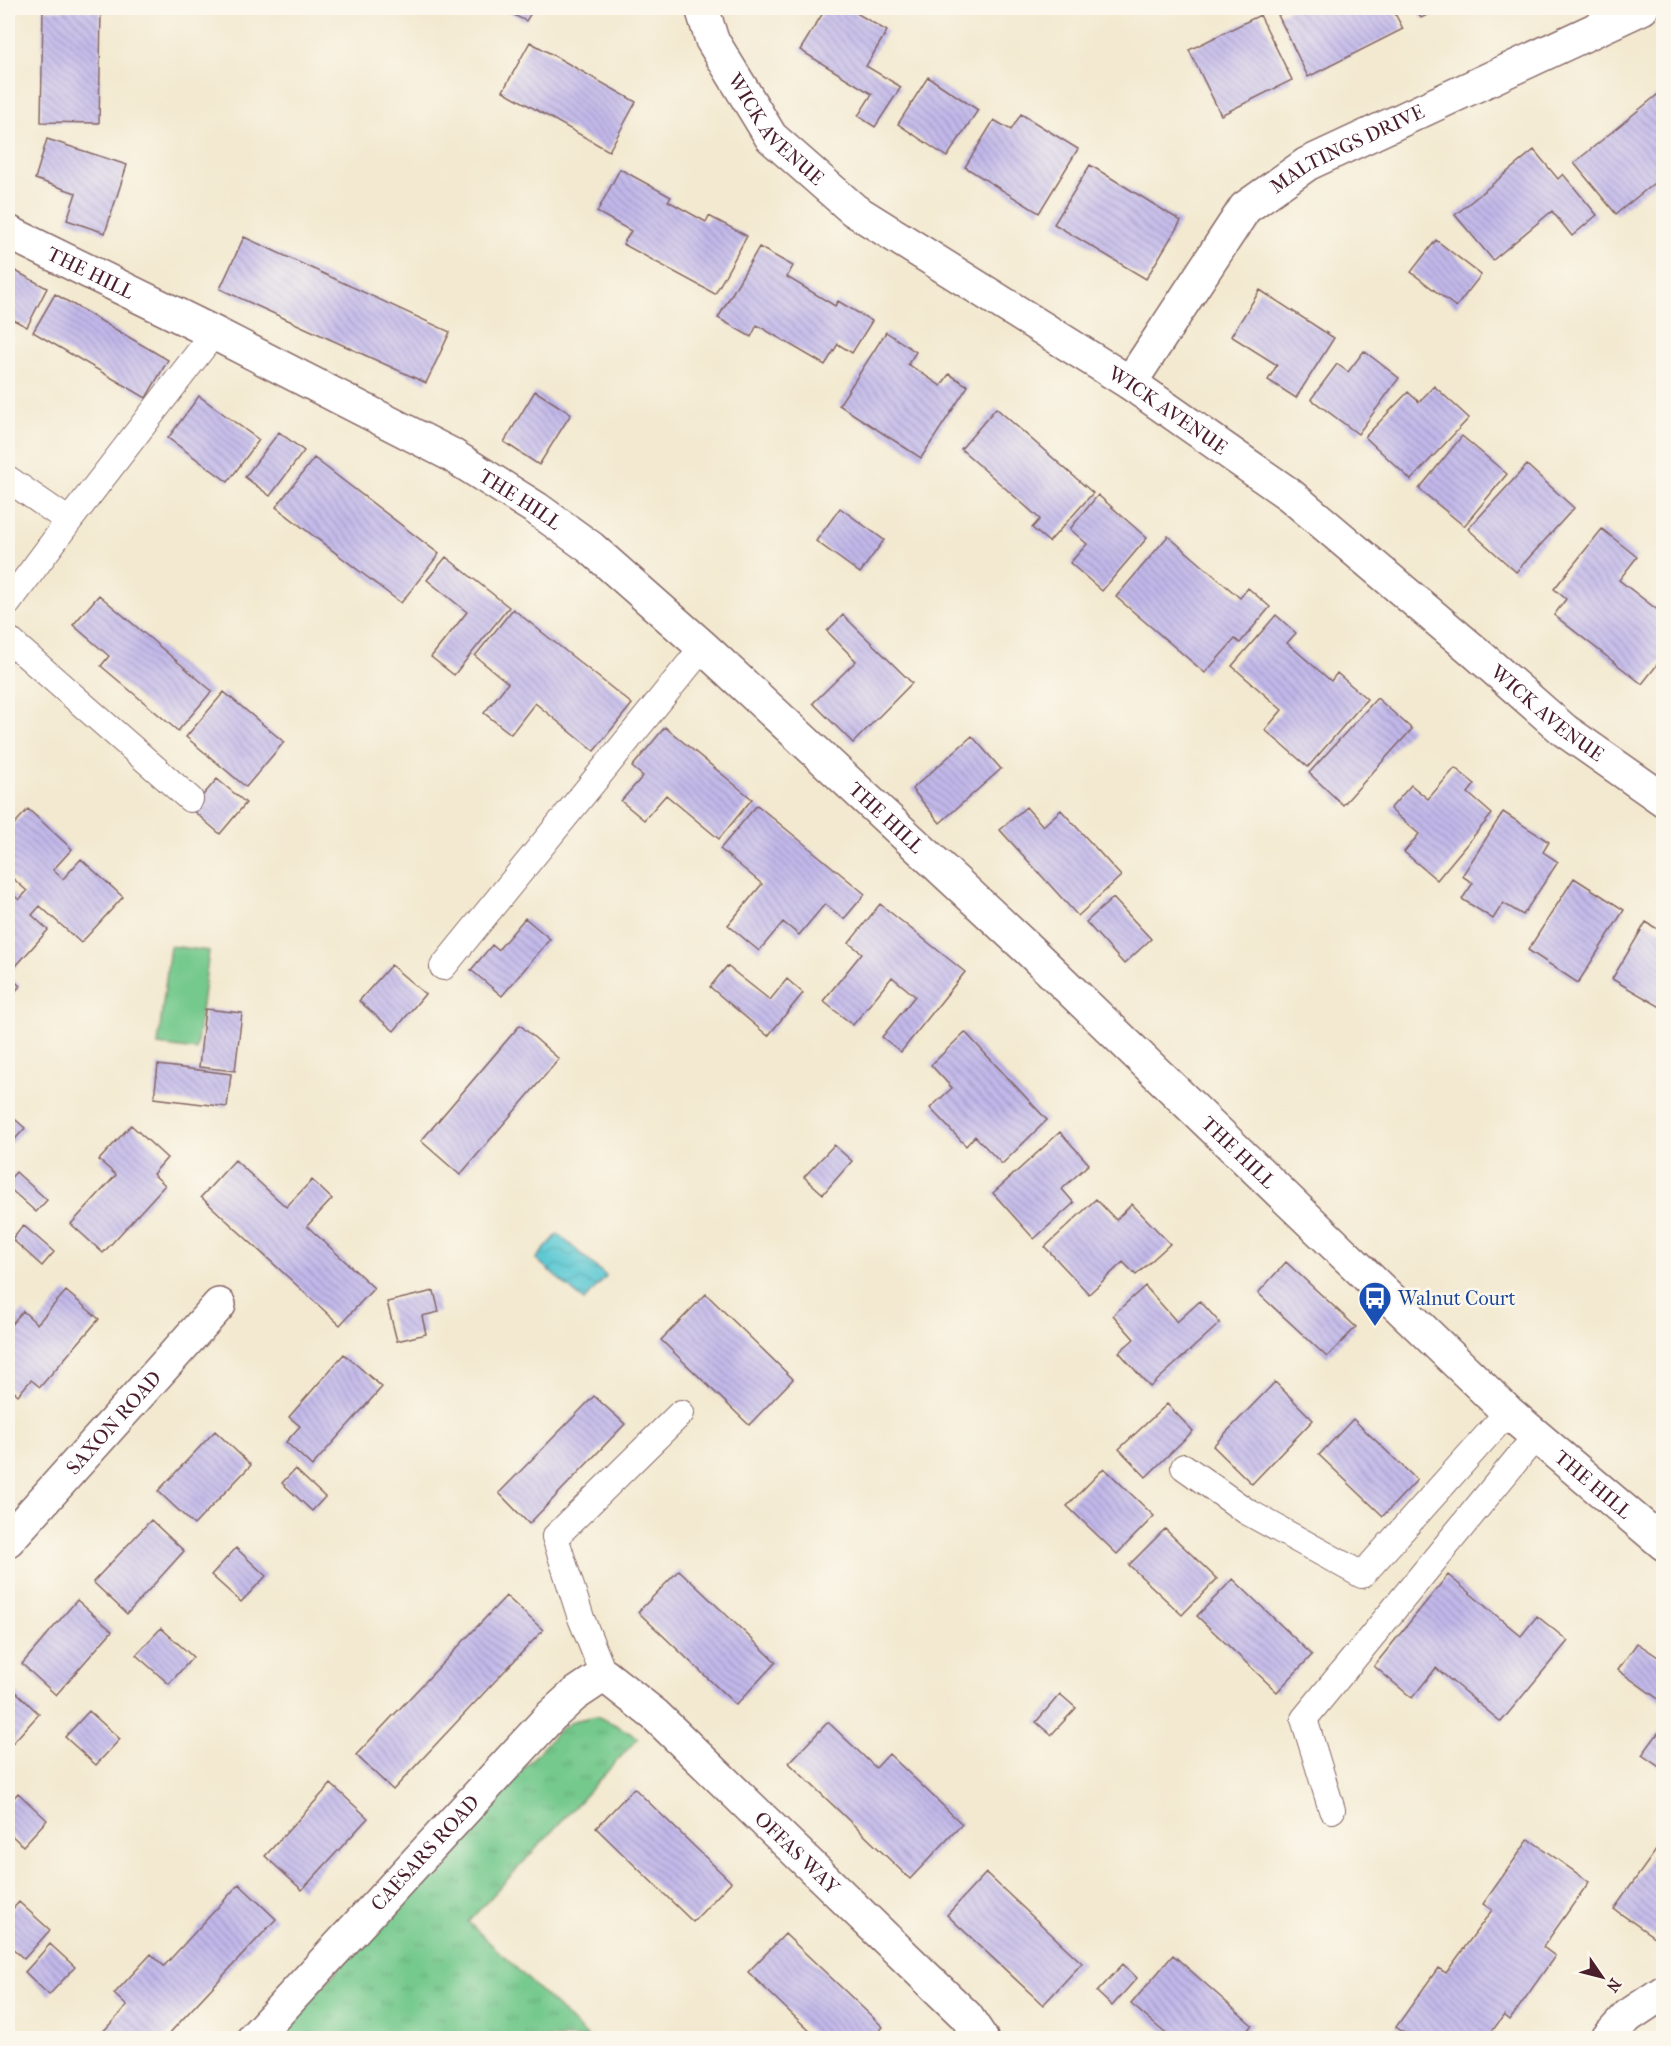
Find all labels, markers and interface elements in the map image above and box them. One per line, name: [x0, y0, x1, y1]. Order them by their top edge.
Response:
street label: WICK AVENUE: [723, 68, 829, 190]
street label: MALTINGS DRIVE: [1266, 100, 1428, 198]
street label: THE HILL: [44, 242, 138, 303]
street label: WICK AVENUE: [1103, 360, 1232, 459]
street label: THE HILL: [475, 464, 566, 534]
street label: WICK AVENUE: [1485, 659, 1608, 766]
street label: THE HILL: [844, 777, 928, 858]
street label: THE HILL: [1197, 1111, 1280, 1193]
bus stop icon: Walnut Court: [1357, 1280, 1393, 1327]
place label: Walnut Court: [1397, 1287, 1516, 1310]
street label: SAXON ROAD: [61, 1366, 166, 1479]
street label: THE HILL: [1550, 1445, 1636, 1523]
street label: CAESARS ROAD: [366, 1790, 484, 1915]
street label: OFFAS WAY: [750, 1807, 845, 1900]
north arrow: [1572, 1947, 1632, 2007]
text: N: [1602, 1975, 1625, 1996]

